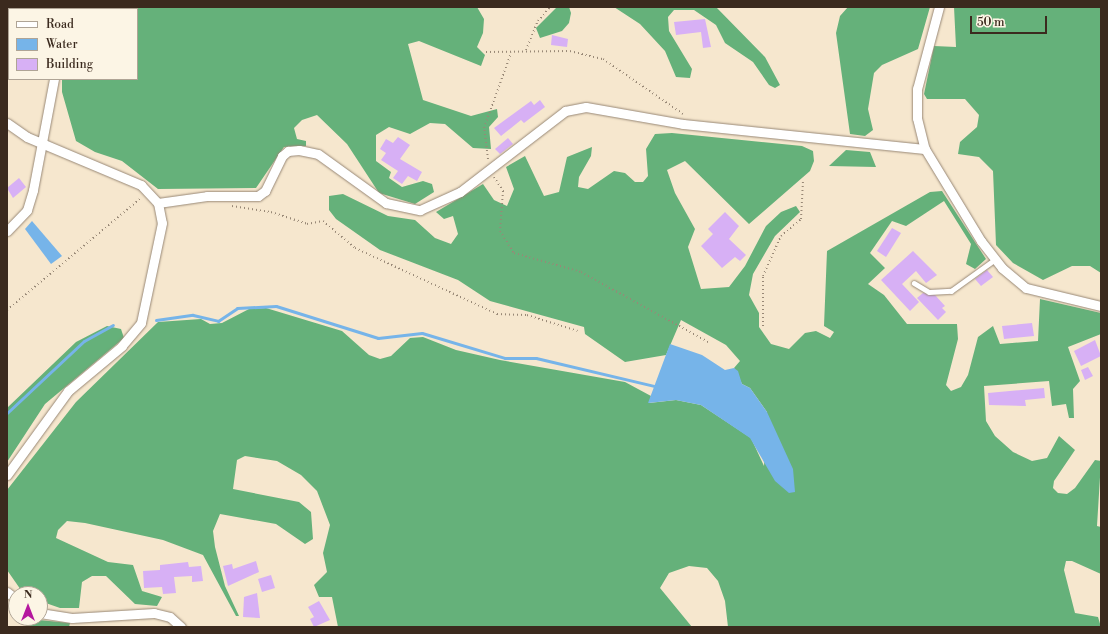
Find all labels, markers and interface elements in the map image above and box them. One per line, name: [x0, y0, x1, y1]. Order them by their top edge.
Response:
legend: [8, 8, 138, 80]
scale bar: [972, 8, 1049, 34]
text: 50 m: [977, 15, 1005, 30]
text: Road: [46, 17, 74, 32]
text: Water: [46, 37, 78, 52]
text: Building: [46, 57, 93, 72]
north arrow: [8, 586, 48, 626]
text: N: [24, 588, 32, 602]

